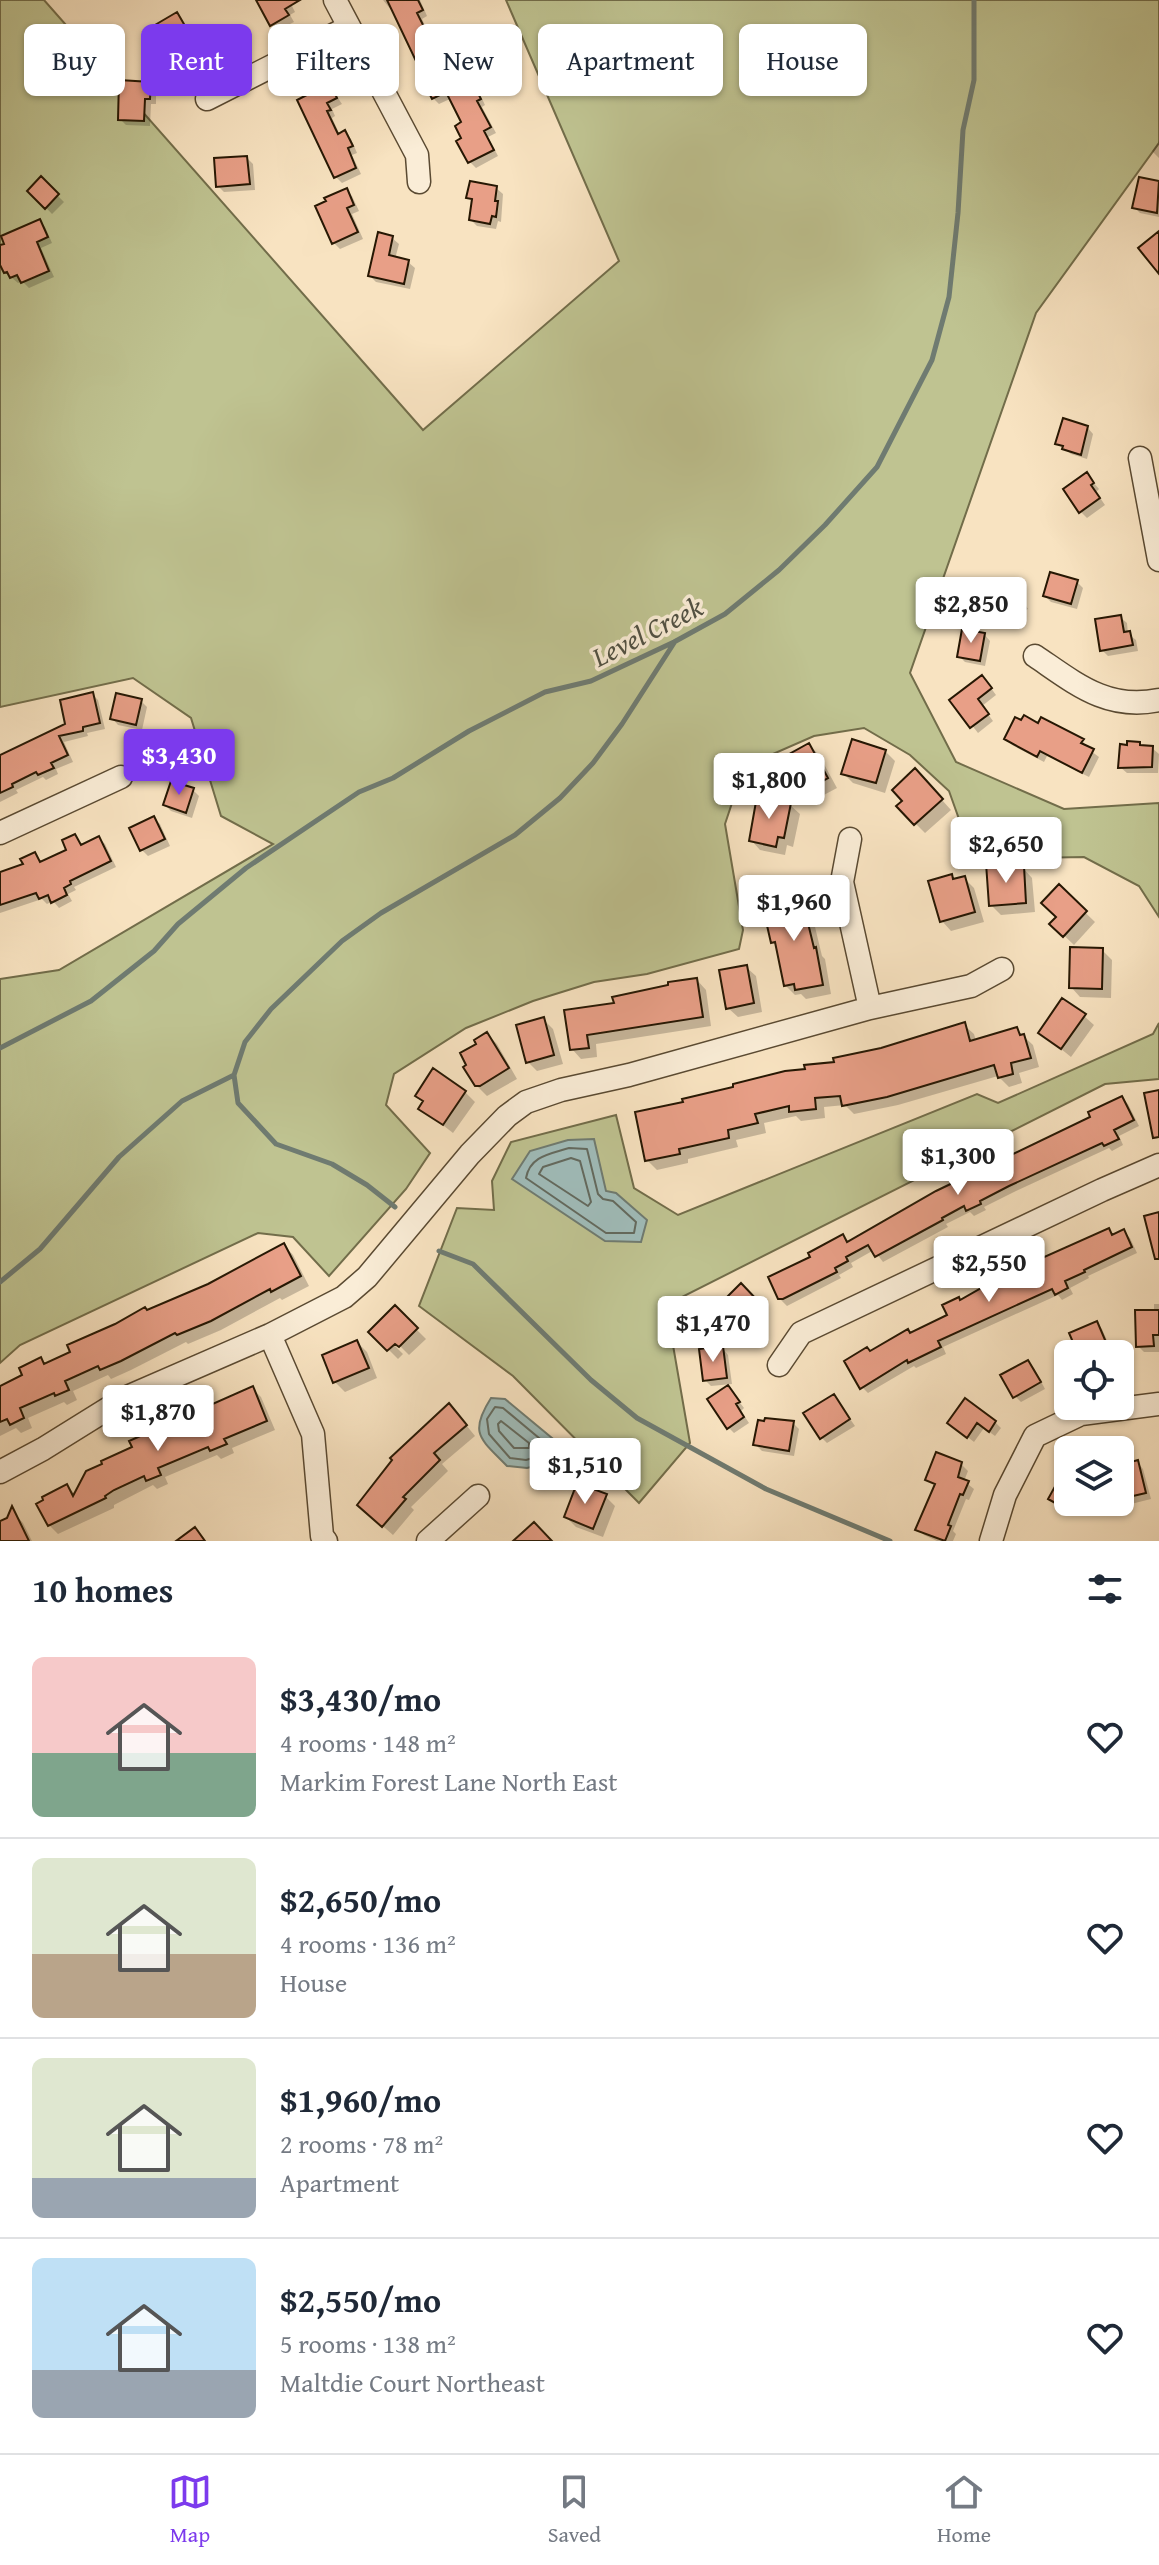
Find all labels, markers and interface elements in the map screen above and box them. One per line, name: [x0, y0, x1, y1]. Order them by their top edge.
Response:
chip: Buy: [24, 24, 125, 96]
chip: Rent: [141, 24, 252, 96]
chip: Filters: [268, 24, 399, 96]
chip: New: [415, 24, 522, 96]
chip: Apartment: [538, 24, 723, 96]
chip: House: [739, 24, 867, 96]
pin: $2,850: [906, 577, 1036, 645]
text: $2,850: [934, 583, 1008, 622]
water label: Level Creek: [584, 586, 710, 677]
pin: $3,430: [114, 729, 244, 797]
text: $3,430: [142, 735, 216, 774]
pin: $1,800: [704, 753, 834, 821]
text: $1,800: [732, 759, 806, 798]
pin: $2,650: [941, 817, 1071, 885]
text: $2,650: [969, 823, 1043, 862]
pin: $1,960: [729, 875, 859, 943]
text: $1,960: [757, 881, 831, 920]
pin: $1,300: [893, 1129, 1023, 1197]
text: $1,300: [921, 1135, 995, 1174]
pin: $2,550: [924, 1236, 1054, 1304]
text: $2,550: [952, 1242, 1026, 1281]
pin: $1,470: [648, 1296, 778, 1364]
text: $1,470: [676, 1302, 750, 1341]
map controls: [1054, 1340, 1134, 1516]
button: locate: [1054, 1340, 1134, 1420]
pin: $1,870: [93, 1385, 223, 1453]
text: $1,870: [121, 1391, 195, 1430]
button: layers: [1054, 1436, 1134, 1516]
pin: $1,510: [520, 1438, 650, 1506]
text: $1,510: [548, 1444, 622, 1483]
text: 10 homes: [32, 1565, 173, 1614]
icon: filters: [1083, 1567, 1127, 1611]
text: $3,430/mo: [280, 1674, 441, 1723]
icon: home: [96, 1689, 192, 1785]
icon: heart: [1083, 1715, 1127, 1759]
text: 4 rooms · 148 m²: [280, 1723, 456, 1762]
text: Markim Forest Lane North East: [280, 1762, 617, 1801]
text: $2,650/mo: [280, 1875, 441, 1924]
icon: home: [96, 1890, 192, 1986]
icon: heart: [1083, 1916, 1127, 1960]
text: 4 rooms · 136 m²: [280, 1924, 456, 1963]
text: House: [280, 1963, 347, 2002]
text: $1,960/mo: [280, 2075, 441, 2124]
icon: home: [96, 2090, 192, 2186]
icon: heart: [1083, 2116, 1127, 2160]
text: 2 rooms · 78 m²: [280, 2124, 443, 2163]
text: Apartment: [280, 2163, 399, 2202]
text: $2,550/mo: [280, 2275, 441, 2324]
icon: home: [96, 2290, 192, 2386]
icon: heart: [1083, 2316, 1127, 2360]
text: 5 rooms · 138 m²: [280, 2324, 456, 2363]
text: Maltdie Court Northeast: [280, 2363, 545, 2402]
tab: Map: [168, 2470, 212, 2550]
tab: Saved: [548, 2470, 601, 2550]
tab: Home: [937, 2470, 991, 2550]

